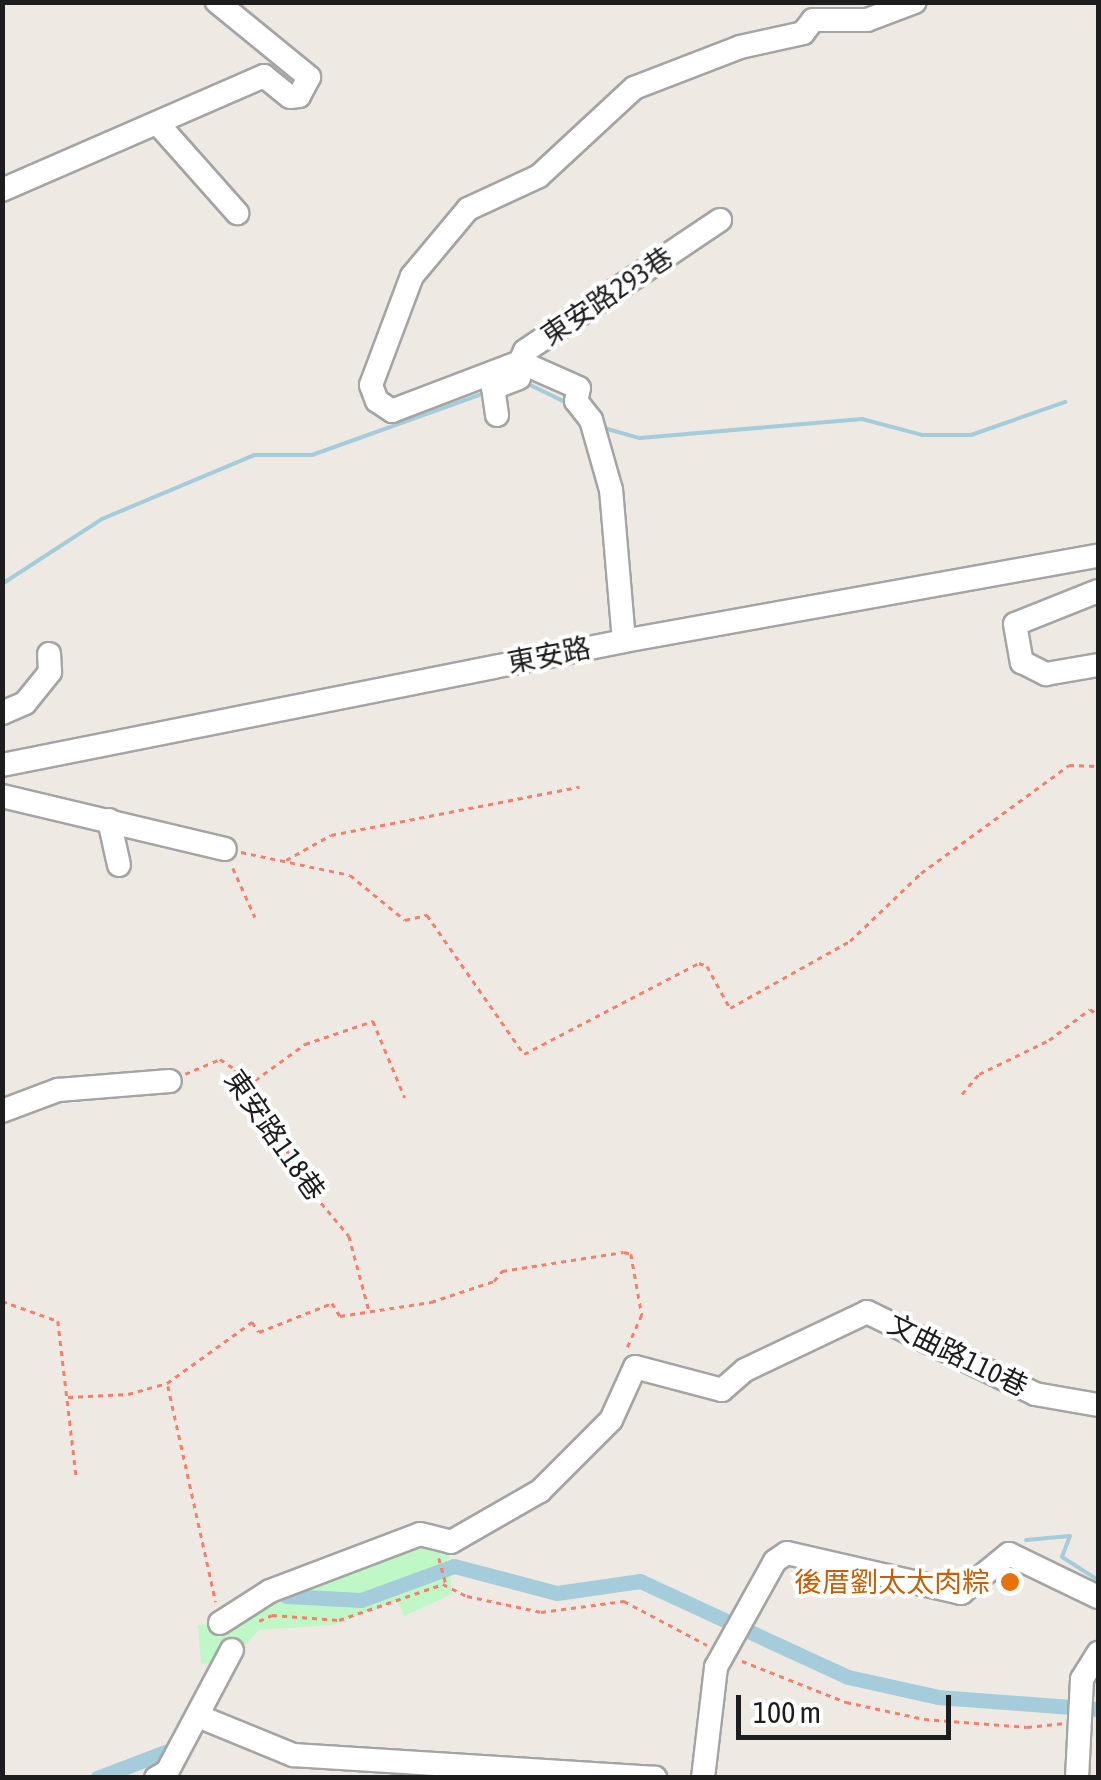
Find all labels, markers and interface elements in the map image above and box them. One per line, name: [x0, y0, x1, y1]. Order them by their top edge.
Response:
street label: 東安路293巷: [535, 240, 679, 352]
street label: 東安路: [505, 630, 593, 680]
street label: 東安路118巷: [218, 1063, 332, 1207]
street label: 文曲路110巷: [883, 1307, 1033, 1403]
place label: 後厝劉太太肉粽: [794, 1565, 990, 1599]
marker: 後厝劉太太肉粽: [999, 1571, 1021, 1593]
scale bar: [741, 1675, 956, 1737]
text: 100 m: [753, 1695, 821, 1729]

